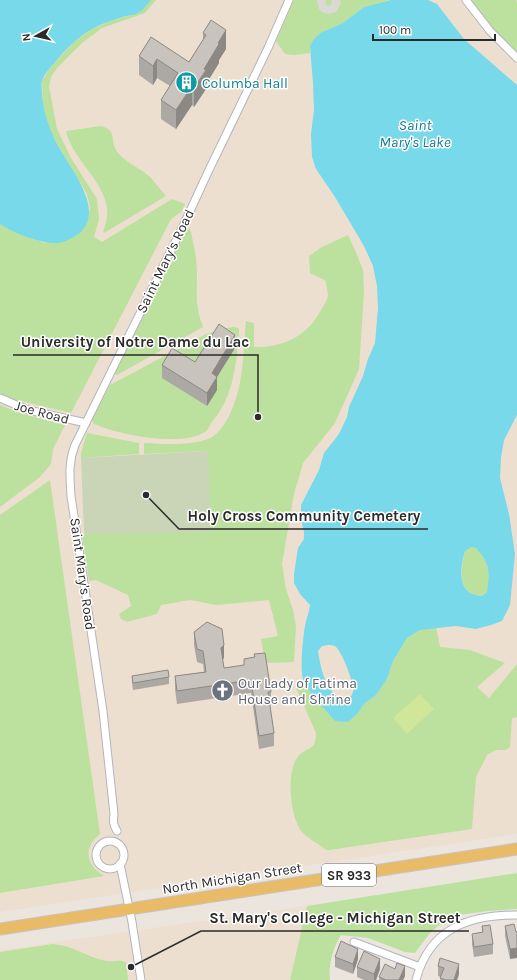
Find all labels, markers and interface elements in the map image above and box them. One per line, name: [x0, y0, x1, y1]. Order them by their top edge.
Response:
north arrow: [16, 16, 56, 56]
scale bar: [373, 16, 495, 42]
text: 100 m: [379, 23, 411, 37]
text: N: [20, 33, 34, 42]
building icon: Columba Hall: [173, 70, 199, 96]
place label: Columba Hall: [202, 75, 288, 92]
water label: Saint Mary's Lake: [379, 116, 451, 151]
street label: Saint Mary's Road: [133, 207, 198, 316]
callout: University of Notre Dame du Lac: [13, 328, 258, 355]
text: University of Notre Dame du Lac: [21, 333, 249, 351]
street label: Joe Road: [13, 397, 71, 428]
callout: Holy Cross Community Cemetery: [179, 502, 428, 529]
text: Holy Cross Community Cemetery: [188, 507, 421, 525]
street label: Saint Mary's Road: [66, 517, 99, 631]
place label: Our Lady of Fatima House and Shrine: [238, 675, 357, 708]
church icon: Our Lady of Fatima House and Shrine: [209, 678, 235, 704]
street label: North Michigan Street: [161, 859, 303, 898]
road number: SR 933: [322, 864, 376, 886]
callout: St. Mary's College - Michigan Street: [201, 904, 469, 931]
text: St. Mary's College - Michigan Street: [209, 909, 461, 927]

